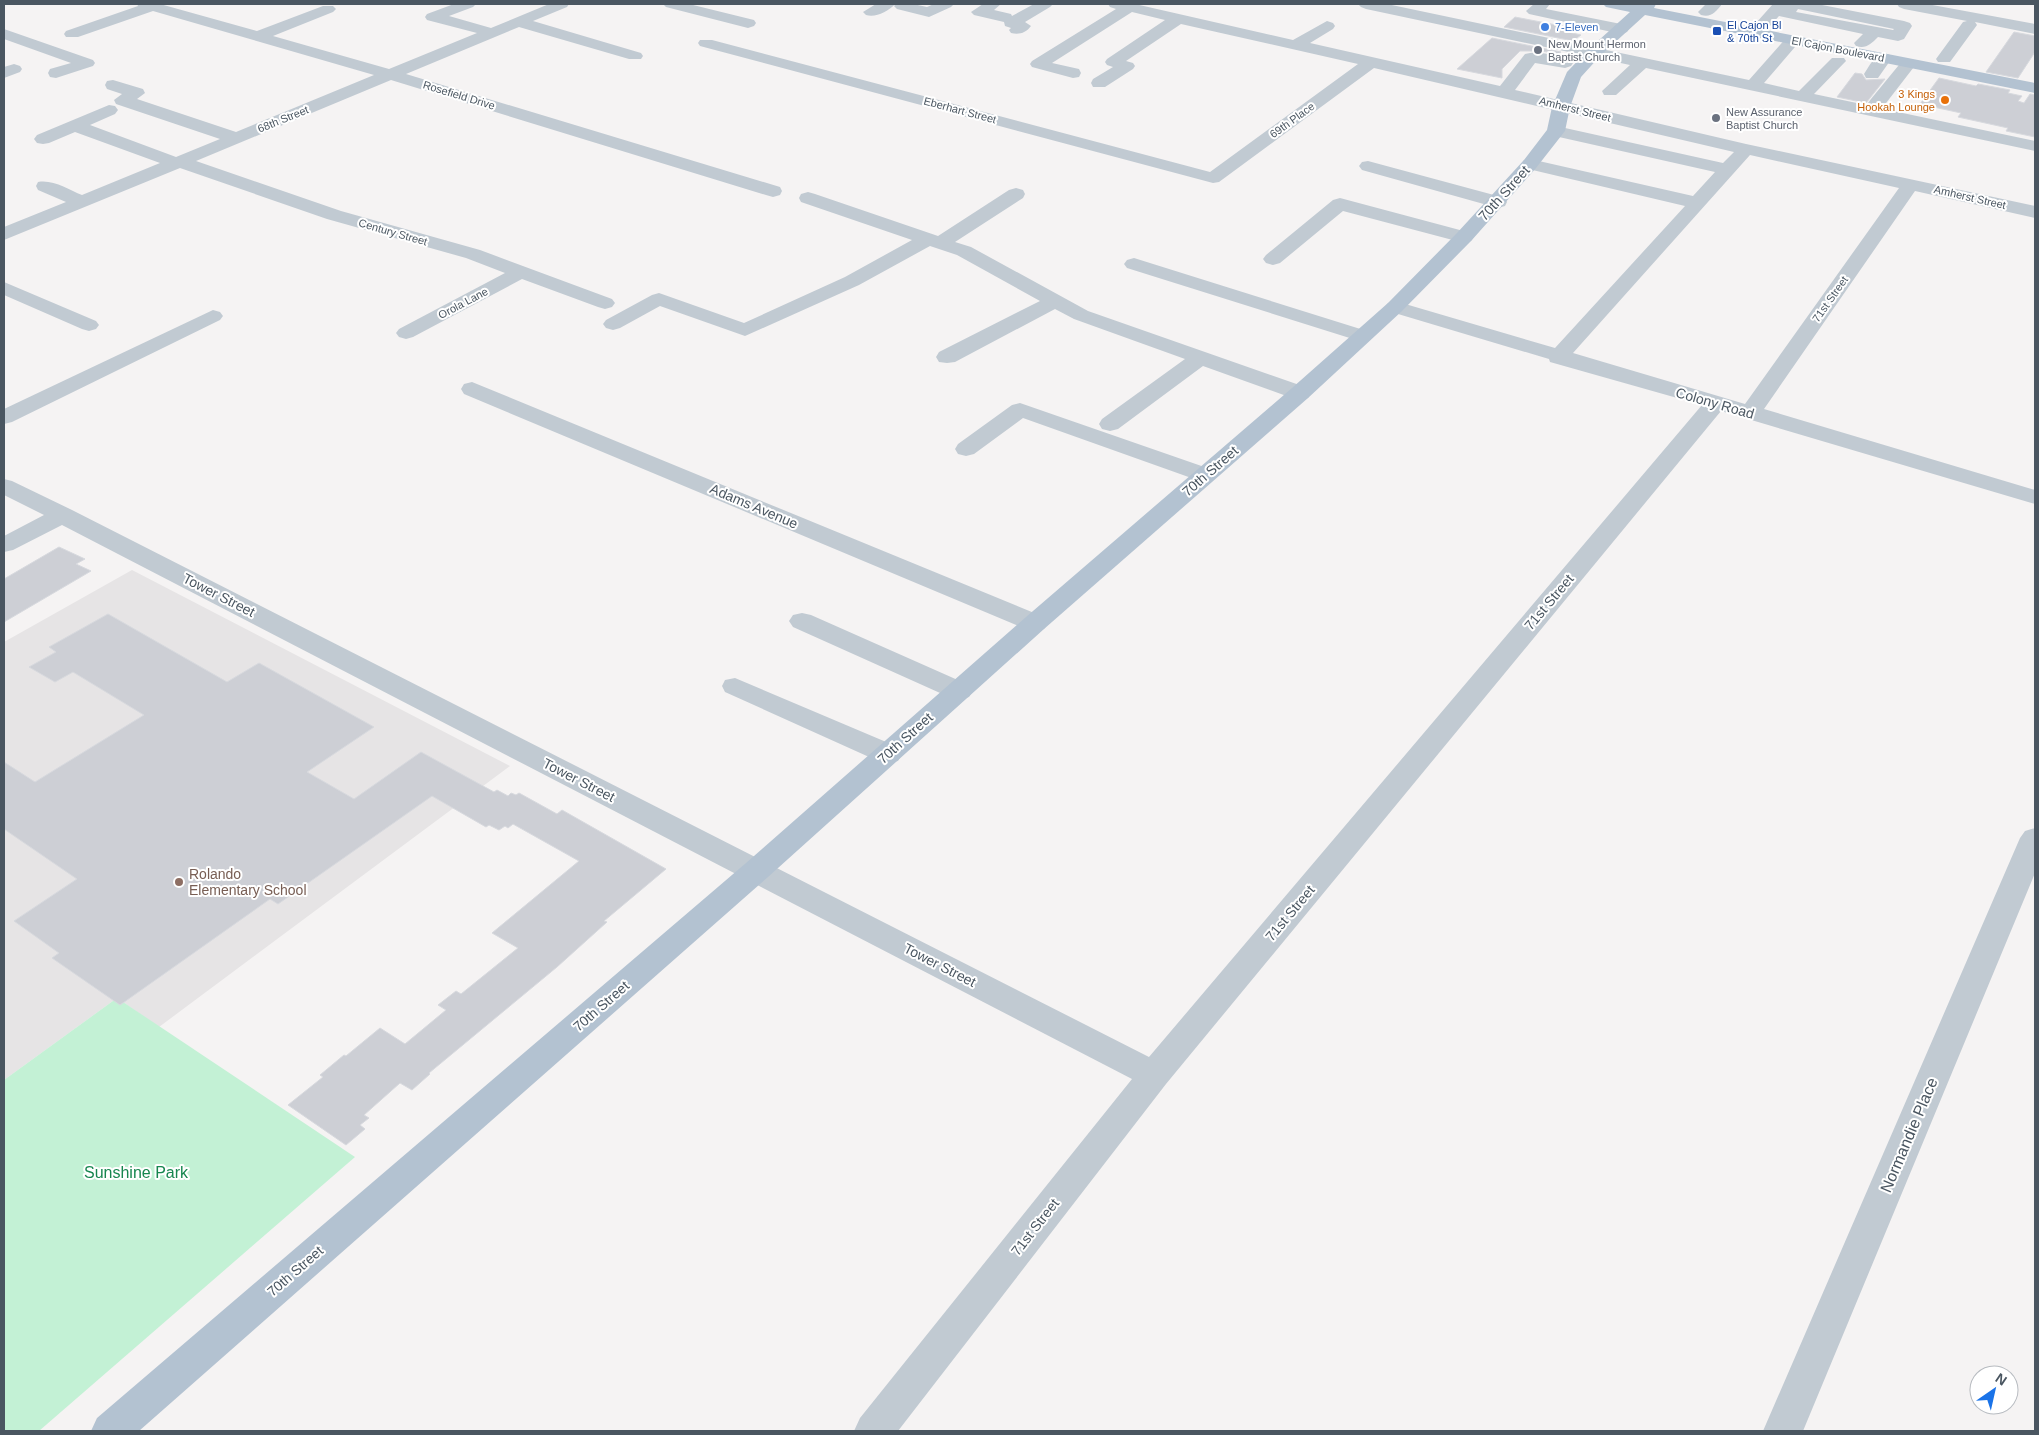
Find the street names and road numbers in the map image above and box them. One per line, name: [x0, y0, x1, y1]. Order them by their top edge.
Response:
street label: El Cajon Boulevard: [1791, 34, 1885, 64]
street label: Rosefield Drive: [422, 78, 496, 112]
street label: Amherst Street: [1538, 94, 1612, 124]
street label: Eberhart Street: [922, 95, 998, 125]
street label: 69th Place: [1267, 100, 1317, 140]
street label: 68th Street: [256, 103, 310, 135]
street label: 70th Street: [1475, 162, 1533, 224]
street label: Amherst Street: [1933, 183, 2007, 211]
street label: Century Street: [357, 216, 429, 248]
street label: 71st Street: [1810, 274, 1850, 324]
street label: Orola Lane: [436, 285, 490, 321]
street label: Colony Road: [1674, 384, 1756, 422]
street label: 70th Street: [1179, 442, 1241, 500]
street label: Adams Avenue: [708, 480, 801, 532]
street label: Tower Street: [180, 570, 258, 620]
street label: 71st Street: [1521, 571, 1577, 633]
street label: 70th Street: [874, 709, 936, 767]
street label: Tower Street: [540, 755, 618, 805]
street label: 71st Street: [1262, 882, 1318, 944]
street label: Tower Street: [901, 940, 979, 990]
street label: 70th Street: [570, 977, 632, 1035]
street label: Normandie Place: [1877, 1075, 1941, 1195]
street label: 71st Street: [1008, 1195, 1062, 1259]
street label: 70th Street: [264, 1242, 326, 1300]

